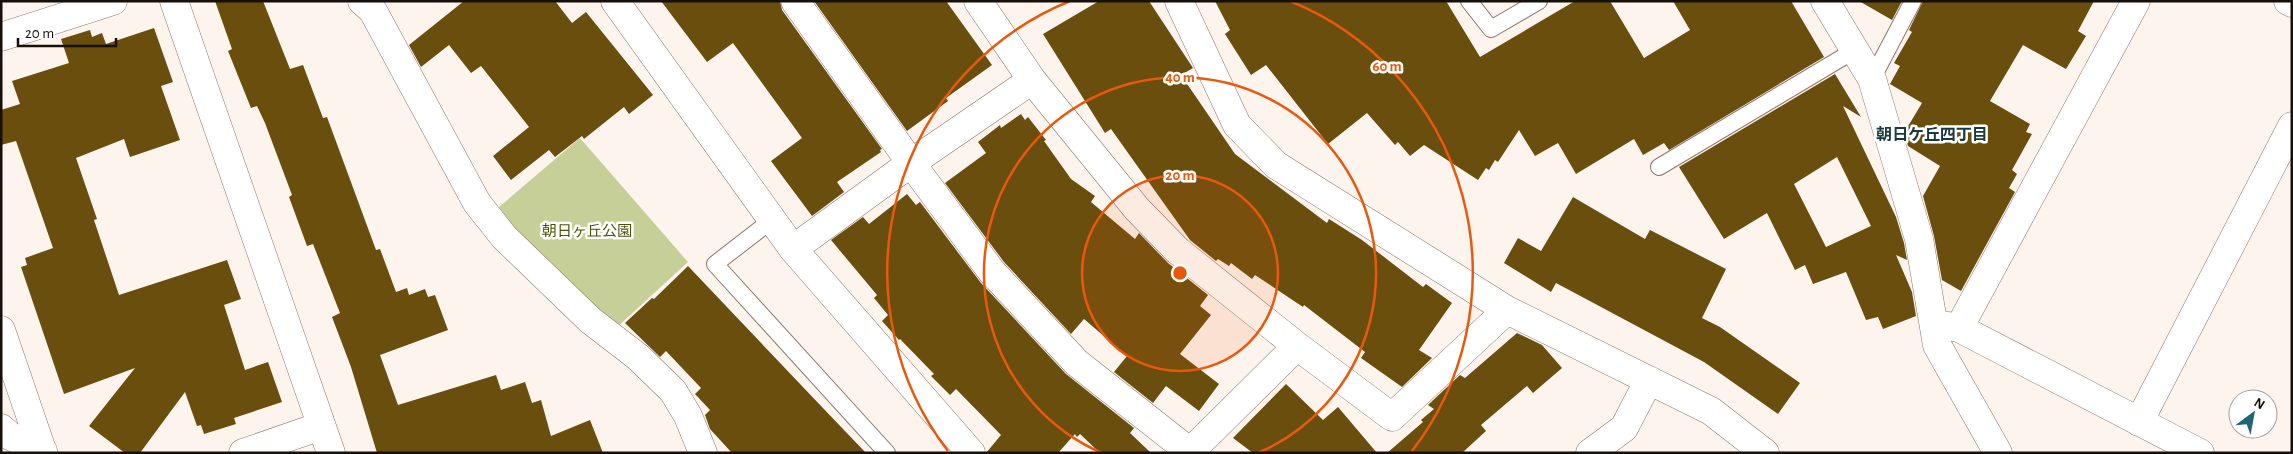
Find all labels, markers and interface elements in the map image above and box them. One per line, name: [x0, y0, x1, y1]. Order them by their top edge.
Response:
scale bar: [18, 15, 115, 47]
text: 20 m: [25, 26, 54, 41]
text: 60 m: [1372, 59, 1402, 74]
text: 40 m: [1165, 70, 1195, 85]
district label: 朝日ケ丘四丁目: [1876, 126, 1988, 143]
text: 20 m: [1165, 168, 1195, 183]
park label: 朝日ヶ丘公園: [542, 223, 632, 239]
centre of rings: [1171, 264, 1189, 282]
north arrow: [2228, 389, 2278, 439]
text: N: [2252, 395, 2267, 412]

